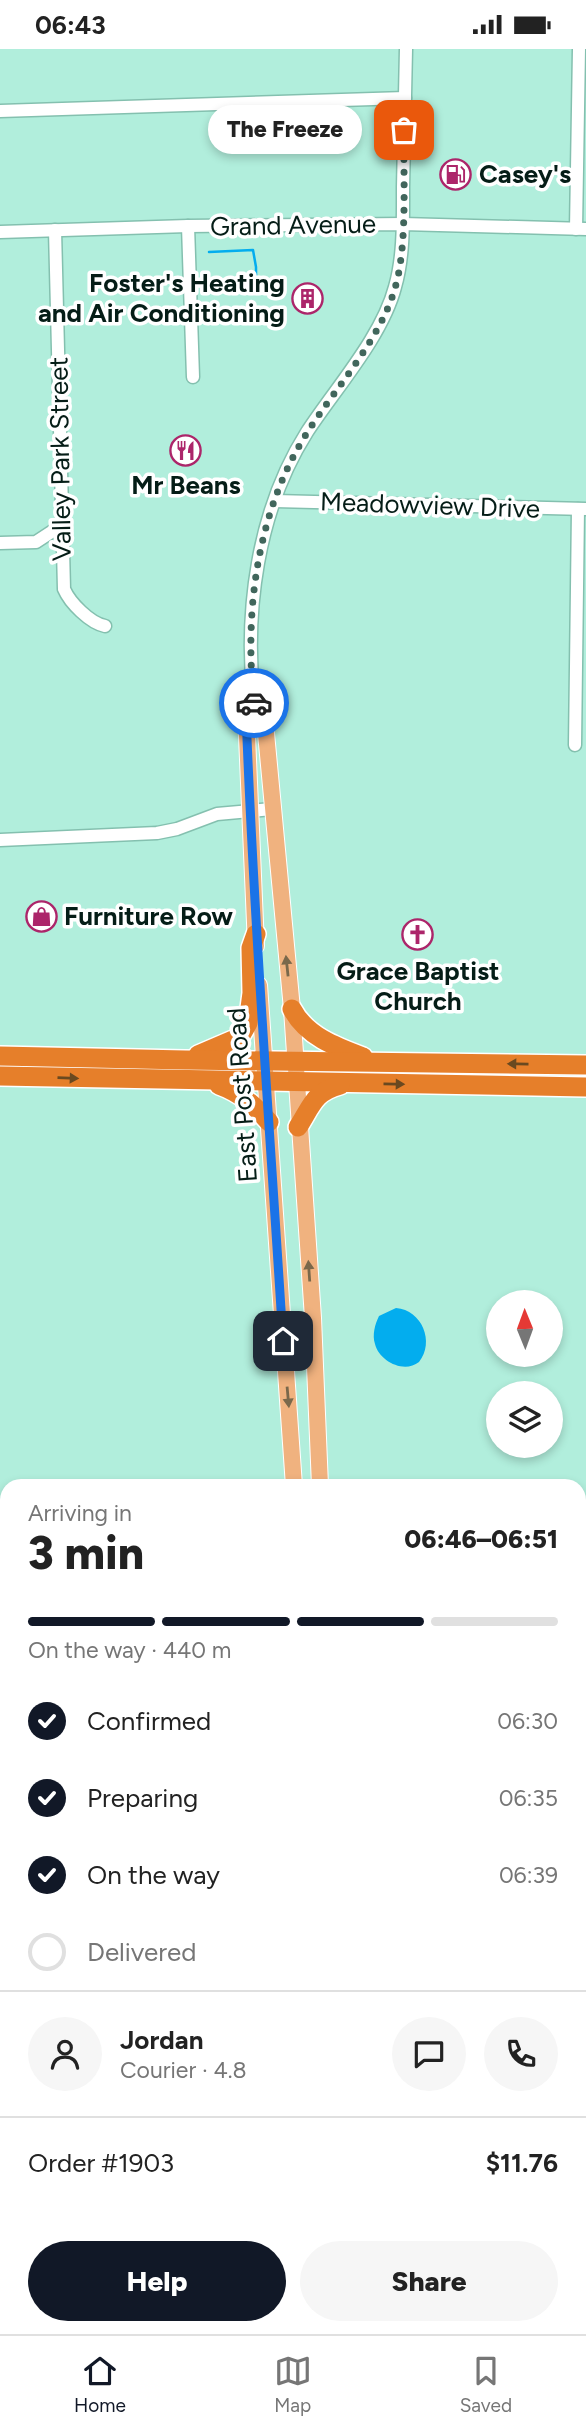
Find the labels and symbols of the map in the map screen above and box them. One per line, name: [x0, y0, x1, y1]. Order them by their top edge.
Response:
pin: [374, 100, 434, 160]
callout: The Freeze: [208, 105, 362, 155]
fuel station icon: Casey's: [439, 157, 473, 191]
place label: Casey's: [479, 158, 571, 190]
street label: Grand Avenue: [210, 208, 376, 242]
place label: Foster's Heating and Air Conditioning: [38, 267, 285, 329]
building icon: Foster's Heating and Air Conditioning: [291, 281, 325, 315]
street label: Valley Park Street: [42, 356, 78, 561]
restaurant icon: Mr Beans: [169, 433, 203, 467]
place label: Mr Beans: [131, 469, 241, 501]
street label: Meadowview Drive: [319, 485, 541, 525]
courier: [219, 668, 289, 738]
shop icon: Furniture Row: [24, 899, 58, 933]
place label: Furniture Row: [64, 900, 233, 932]
church icon: Grace Baptist Church: [401, 918, 435, 952]
one-way arrow: [282, 954, 293, 976]
place label: Grace Baptist Church: [336, 955, 500, 1017]
street label: East Post Road: [220, 1007, 264, 1183]
one-way arrow: [507, 1058, 529, 1069]
one-way arrow: [57, 1073, 79, 1084]
one-way arrow: [383, 1078, 405, 1090]
one-way arrow: [303, 1260, 314, 1282]
north arrow: [486, 1290, 564, 1367]
pin: [253, 1311, 313, 1371]
one-way arrow: [283, 1387, 294, 1409]

